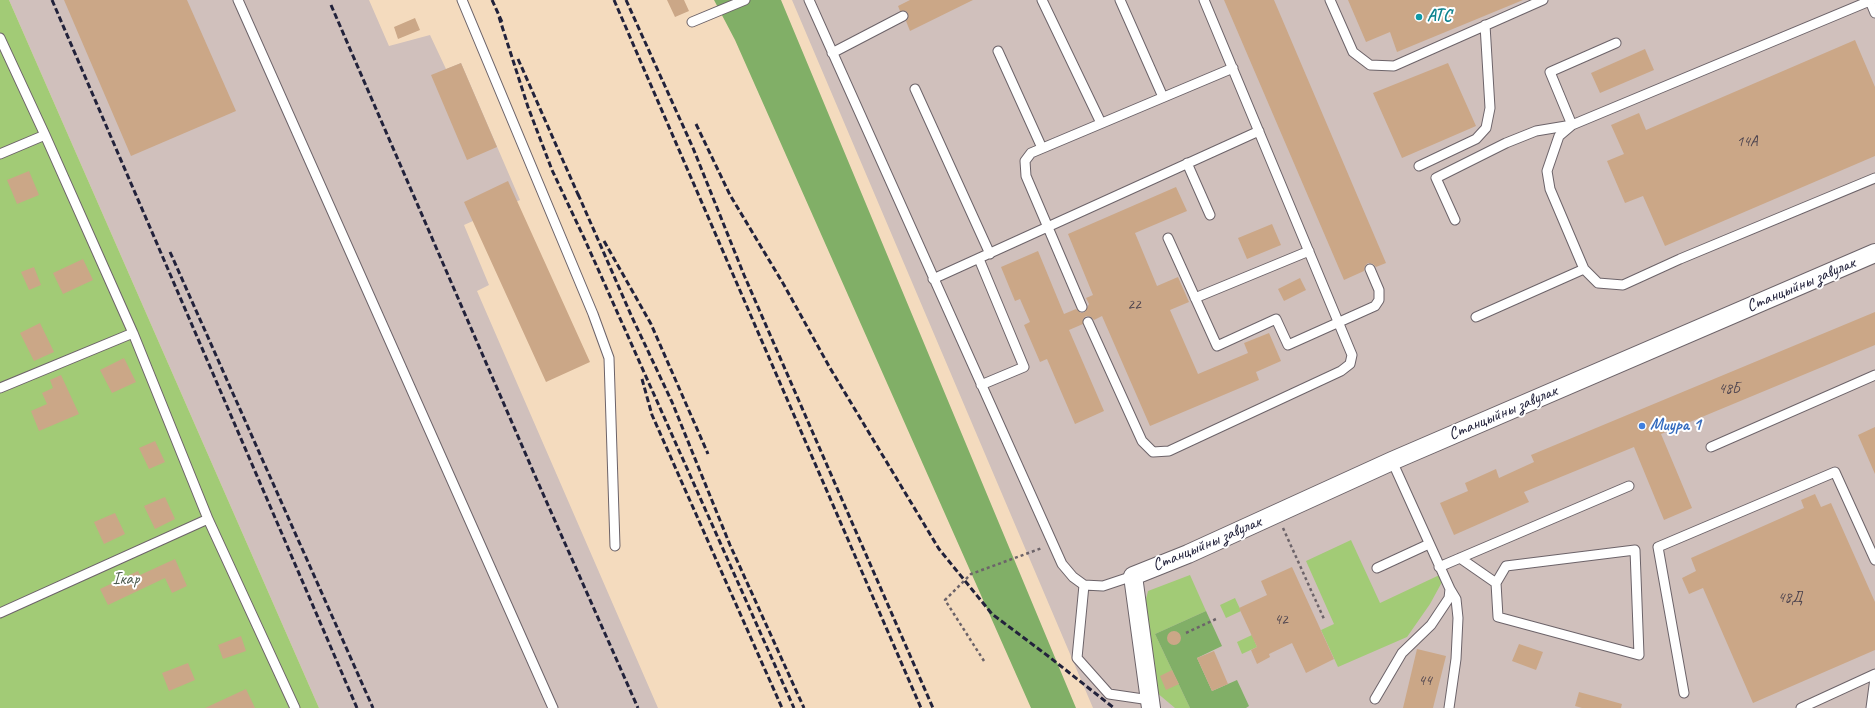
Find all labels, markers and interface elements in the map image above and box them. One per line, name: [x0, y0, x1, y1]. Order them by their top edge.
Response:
place label: АТС: [1427, 7, 1452, 27]
marker: АТС: [1414, 12, 1424, 22]
house number: 14А: [1736, 133, 1758, 151]
street label: Станцыйны завулак: [1744, 253, 1858, 317]
house number: 22: [1127, 296, 1141, 314]
house number: 48Б: [1718, 380, 1740, 398]
street label: Станцыйны завулак: [1446, 381, 1560, 445]
place label: Миура 1: [1650, 416, 1701, 436]
marker: Миура 1: [1637, 421, 1647, 431]
street label: Станцыйны завулак: [1150, 512, 1264, 576]
park label: Ікар: [113, 570, 139, 590]
house number: 48Д: [1778, 589, 1802, 607]
house number: 42: [1274, 611, 1288, 629]
house number: 44: [1418, 672, 1432, 690]

